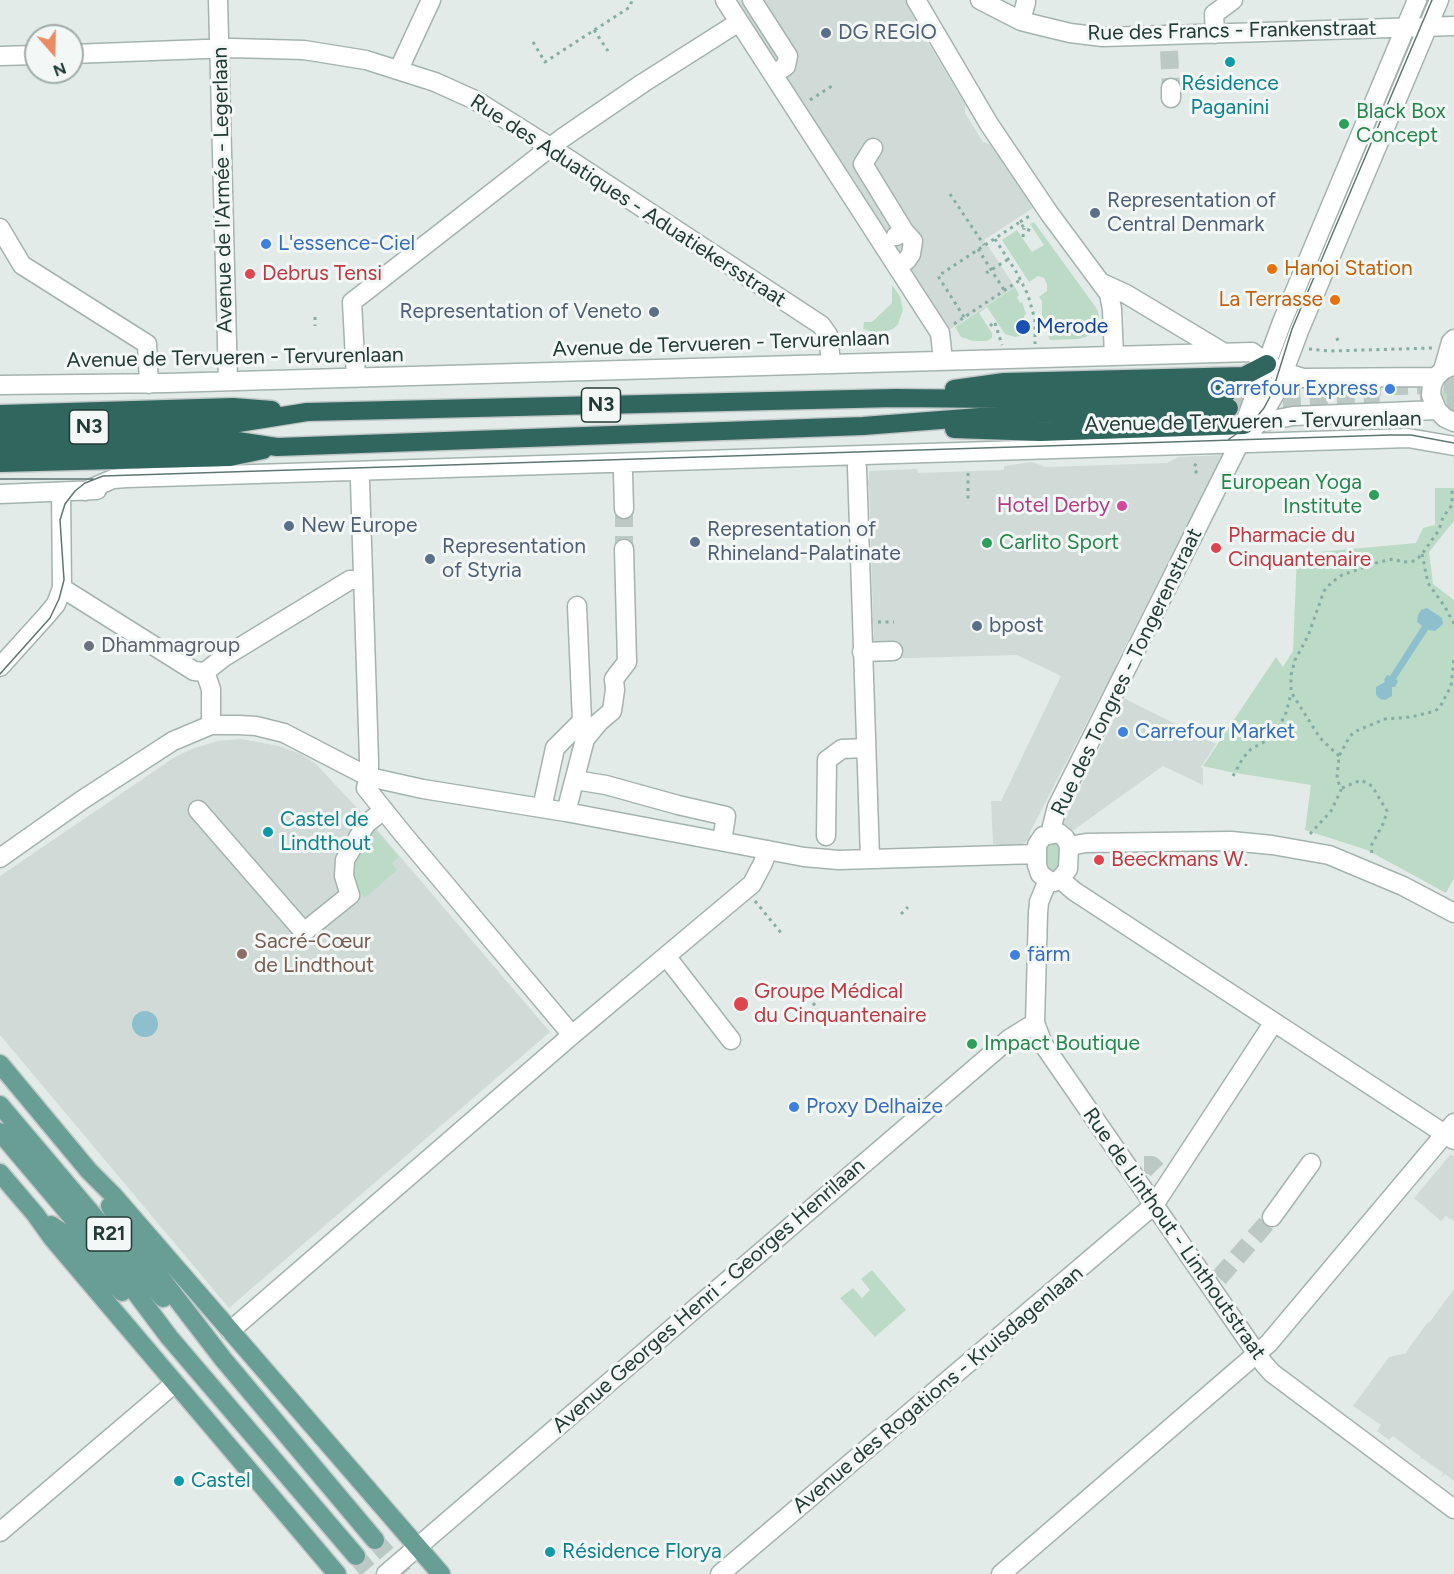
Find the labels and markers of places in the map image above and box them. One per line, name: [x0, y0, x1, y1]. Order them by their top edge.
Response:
place label: DG REGIO: [838, 20, 937, 46]
marker: DG REGIO: [819, 26, 833, 40]
marker: Résidence Paganini: [1223, 55, 1237, 69]
place label: Résidence Paganini: [1181, 71, 1279, 121]
place label: Black Box Concept: [1356, 99, 1446, 149]
marker: Black Box Concept: [1337, 117, 1351, 131]
place label: Representation of Central Denmark: [1107, 188, 1276, 238]
marker: Representation of Central Denmark: [1088, 206, 1102, 220]
place label: L'essence-Ciel: [278, 231, 415, 257]
marker: L'essence-Ciel: [259, 237, 273, 251]
place label: Hanoi Station: [1284, 256, 1413, 282]
place label: Debrus Tensi: [262, 261, 382, 287]
marker: Hanoi Station: [1265, 262, 1279, 276]
marker: Debrus Tensi: [243, 267, 257, 281]
place label: La Terrasse: [1218, 287, 1323, 313]
marker: La Terrasse: [1328, 293, 1342, 307]
place label: Representation of Veneto: [399, 299, 642, 325]
marker: Representation of Veneto: [647, 305, 661, 319]
place label: Merode: [1036, 314, 1108, 340]
marker: Merode: [1014, 318, 1032, 336]
place label: Carrefour Express: [1210, 376, 1378, 402]
marker: Carrefour Express: [1383, 382, 1397, 396]
place label: European Yoga Institute: [1220, 470, 1362, 520]
marker: European Yoga Institute: [1367, 488, 1381, 502]
place label: Hotel Derby: [997, 493, 1110, 519]
marker: Hotel Derby: [1115, 499, 1129, 513]
place label: New Europe: [301, 513, 417, 539]
place label: Representation of Rhineland-Palatinate: [707, 517, 901, 567]
marker: New Europe: [282, 519, 296, 533]
place label: Pharmacie du Cinquantenaire: [1228, 523, 1371, 573]
place label: Carlito Sport: [999, 530, 1119, 556]
place label: Representation of Styria: [442, 534, 586, 584]
marker: Representation of Rhineland-Palatinate: [688, 535, 702, 549]
marker: Carlito Sport: [980, 536, 994, 550]
marker: Pharmacie du Cinquantenaire: [1209, 541, 1223, 555]
marker: Representation of Styria: [423, 552, 437, 566]
place label: bpost: [989, 613, 1044, 639]
marker: bpost: [970, 619, 984, 633]
place label: Dhammagroup: [101, 633, 240, 659]
marker: Dhammagroup: [82, 639, 96, 653]
place label: Carrefour Market: [1135, 719, 1295, 745]
marker: Carrefour Market: [1116, 725, 1130, 739]
place label: Castel de Lindthout: [280, 807, 371, 857]
marker: Castel de Lindthout: [261, 825, 275, 839]
place label: Beeckmans W.: [1111, 847, 1248, 873]
marker: Beeckmans W.: [1092, 853, 1106, 867]
place label: Sacré-Cœur de Lindthout: [254, 929, 374, 979]
place label: färm: [1027, 942, 1070, 968]
marker: Sacré-Cœur de Lindthout: [235, 947, 249, 961]
marker: färm: [1008, 948, 1022, 962]
place label: Groupe Médical du Cinquantenaire: [754, 979, 926, 1029]
marker: Groupe Médical du Cinquantenaire: [732, 995, 750, 1013]
place label: Impact Boutique: [984, 1031, 1140, 1057]
marker: Impact Boutique: [965, 1037, 979, 1051]
place label: Proxy Delhaize: [806, 1094, 943, 1120]
marker: Proxy Delhaize: [787, 1100, 801, 1114]
place label: Castel: [191, 1468, 251, 1494]
marker: Castel: [172, 1474, 186, 1488]
place label: Résidence Florya: [562, 1539, 722, 1565]
marker: Résidence Florya: [543, 1545, 557, 1559]

